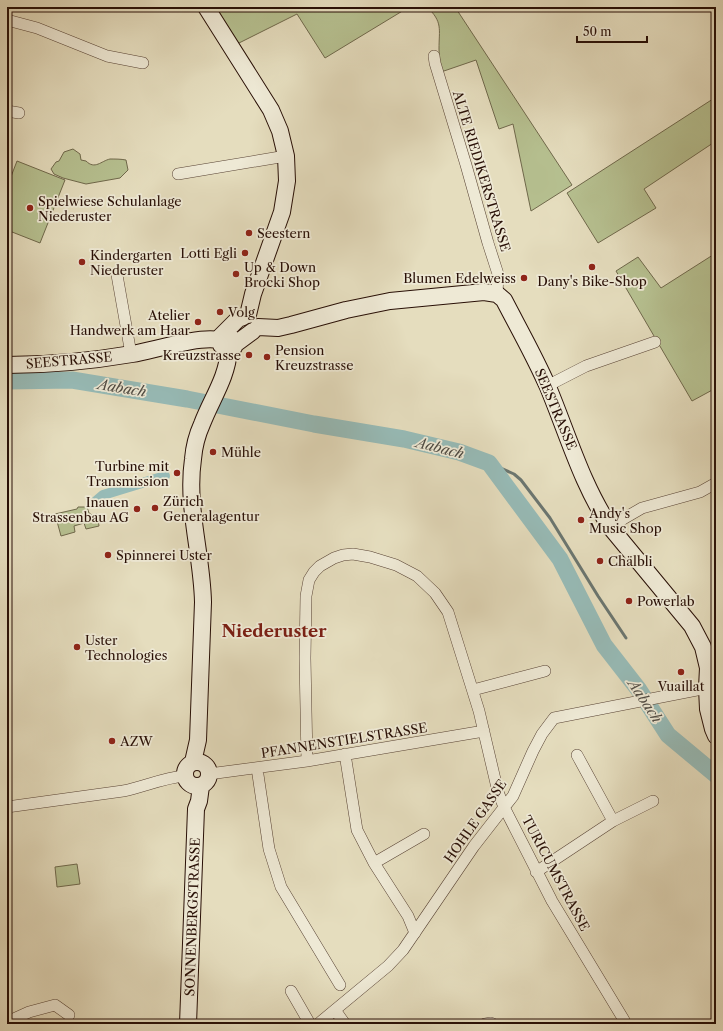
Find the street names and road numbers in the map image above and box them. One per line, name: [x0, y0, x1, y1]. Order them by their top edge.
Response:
street label: ALTE RIEDIKERSTRASSE: [450, 88, 514, 253]
street label: SEESTRASSE: [25, 348, 113, 372]
street label: SEESTRASSE: [532, 366, 580, 452]
street label: PFANNENSTIELSTRASSE: [260, 719, 428, 761]
street label: HOHLE GASSE: [440, 776, 510, 866]
street label: TURICUMSTRASSE: [519, 813, 593, 933]
street label: SONNENBERGSTRASSE: [181, 837, 203, 997]

